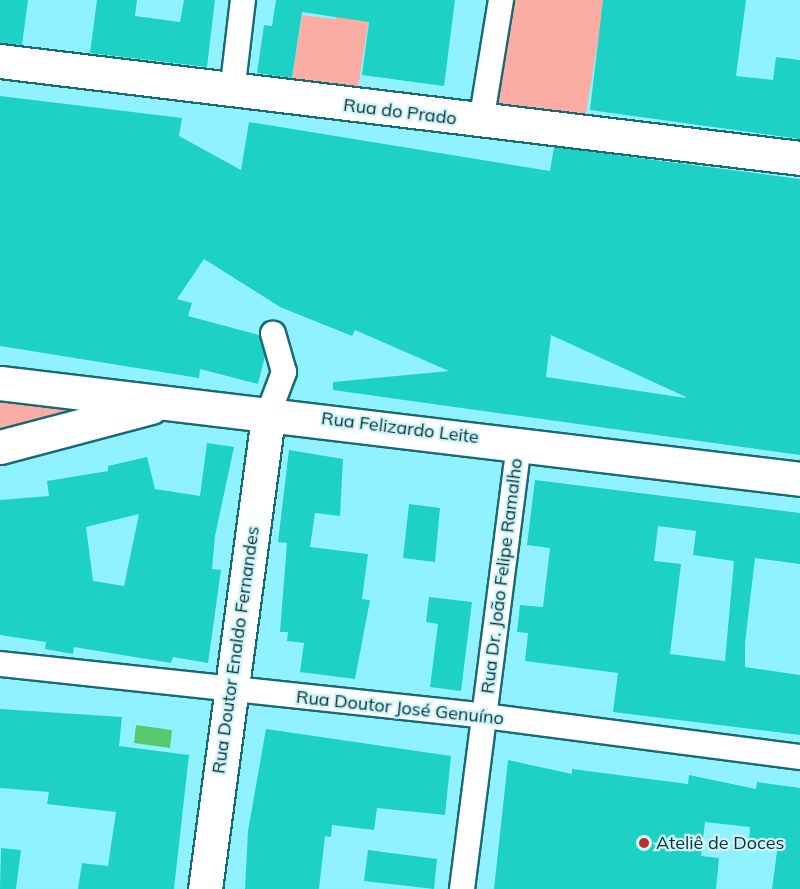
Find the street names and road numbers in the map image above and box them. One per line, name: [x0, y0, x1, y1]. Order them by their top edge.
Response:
street label: Rua do Prado: [342, 94, 458, 130]
street label: Rua Felizardo Leite: [320, 408, 480, 448]
street label: Rua Dr. João Felipe Ramalho: [477, 457, 527, 695]
street label: Rua Doutor Enaldo Fernandes: [208, 525, 264, 775]
street label: Rua Doutor José Genuíno: [295, 686, 505, 730]

